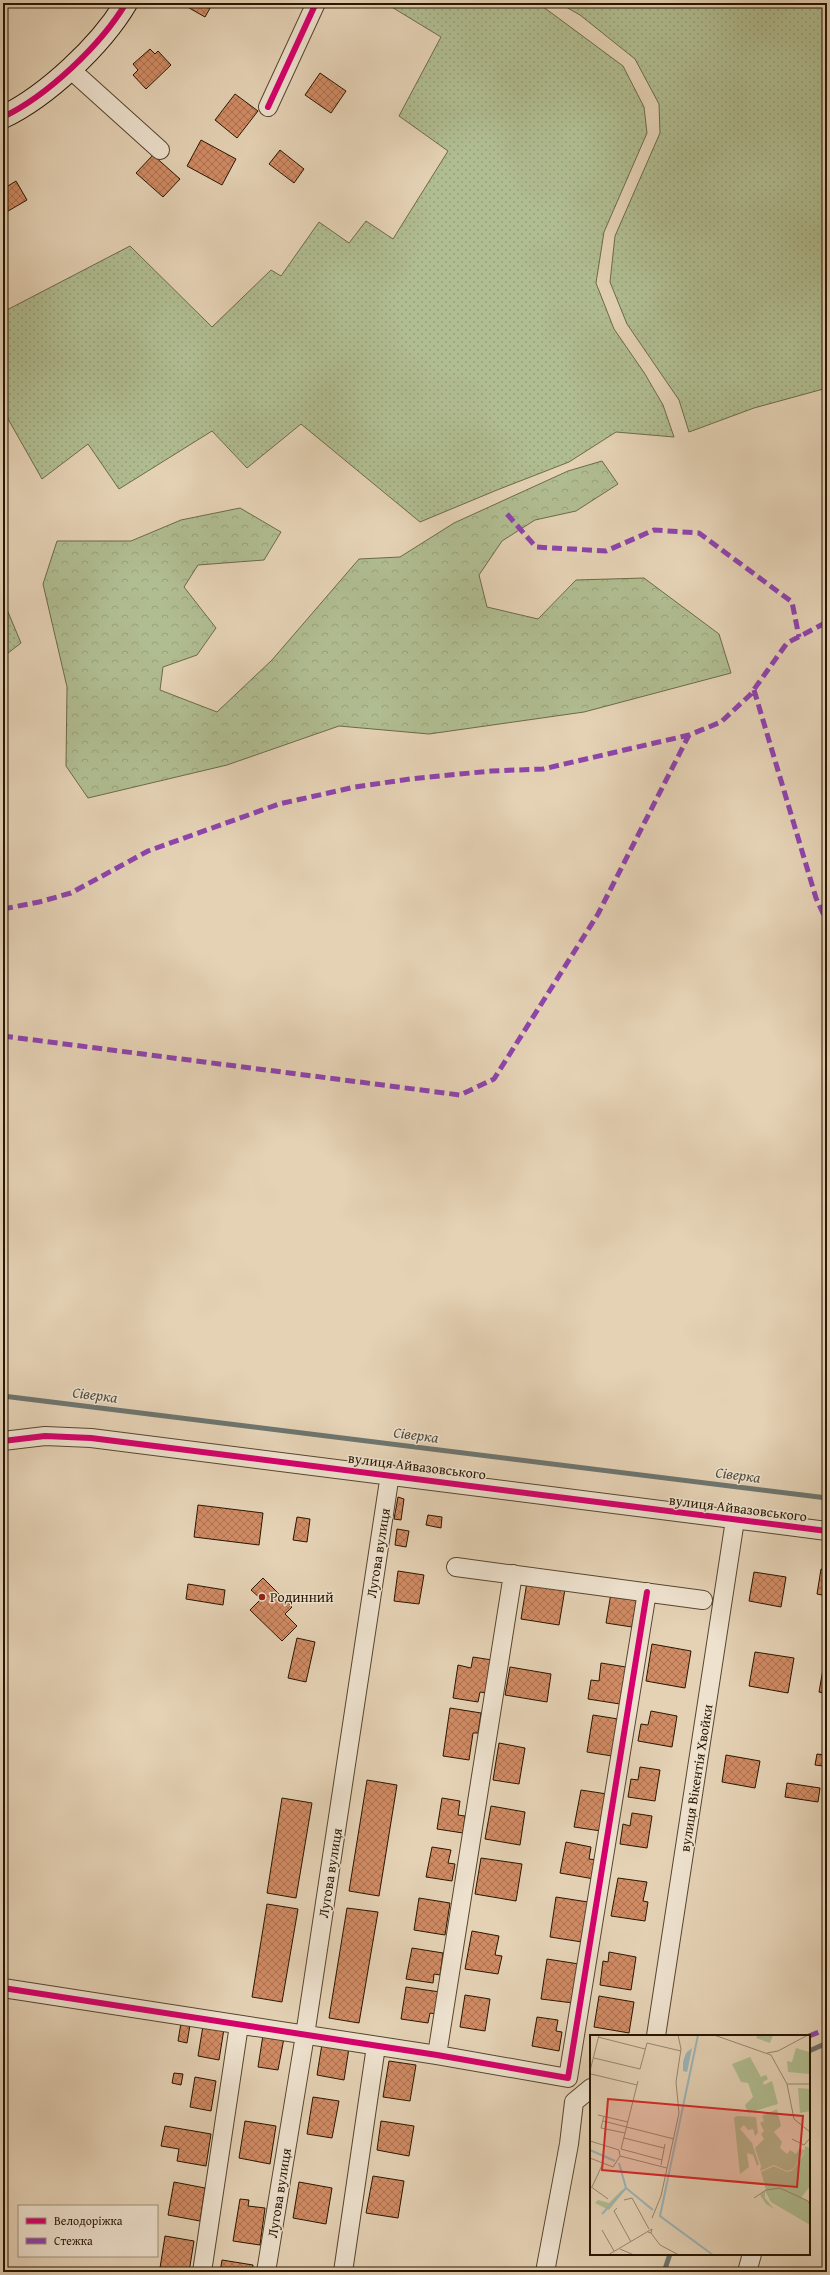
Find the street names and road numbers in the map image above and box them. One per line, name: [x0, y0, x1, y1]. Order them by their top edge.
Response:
street label: вулиця Айвазовського: [347, 1448, 487, 1484]
street label: вулиця Айвазовського: [668, 1490, 808, 1526]
street label: Лугова вулиця: [361, 1507, 395, 1599]
street label: вулиця Вікентія Хвойки: [674, 1703, 718, 1853]
street label: Лугова вулиця: [313, 1827, 347, 1919]
street label: Лугова вулиця: [262, 2147, 296, 2239]

